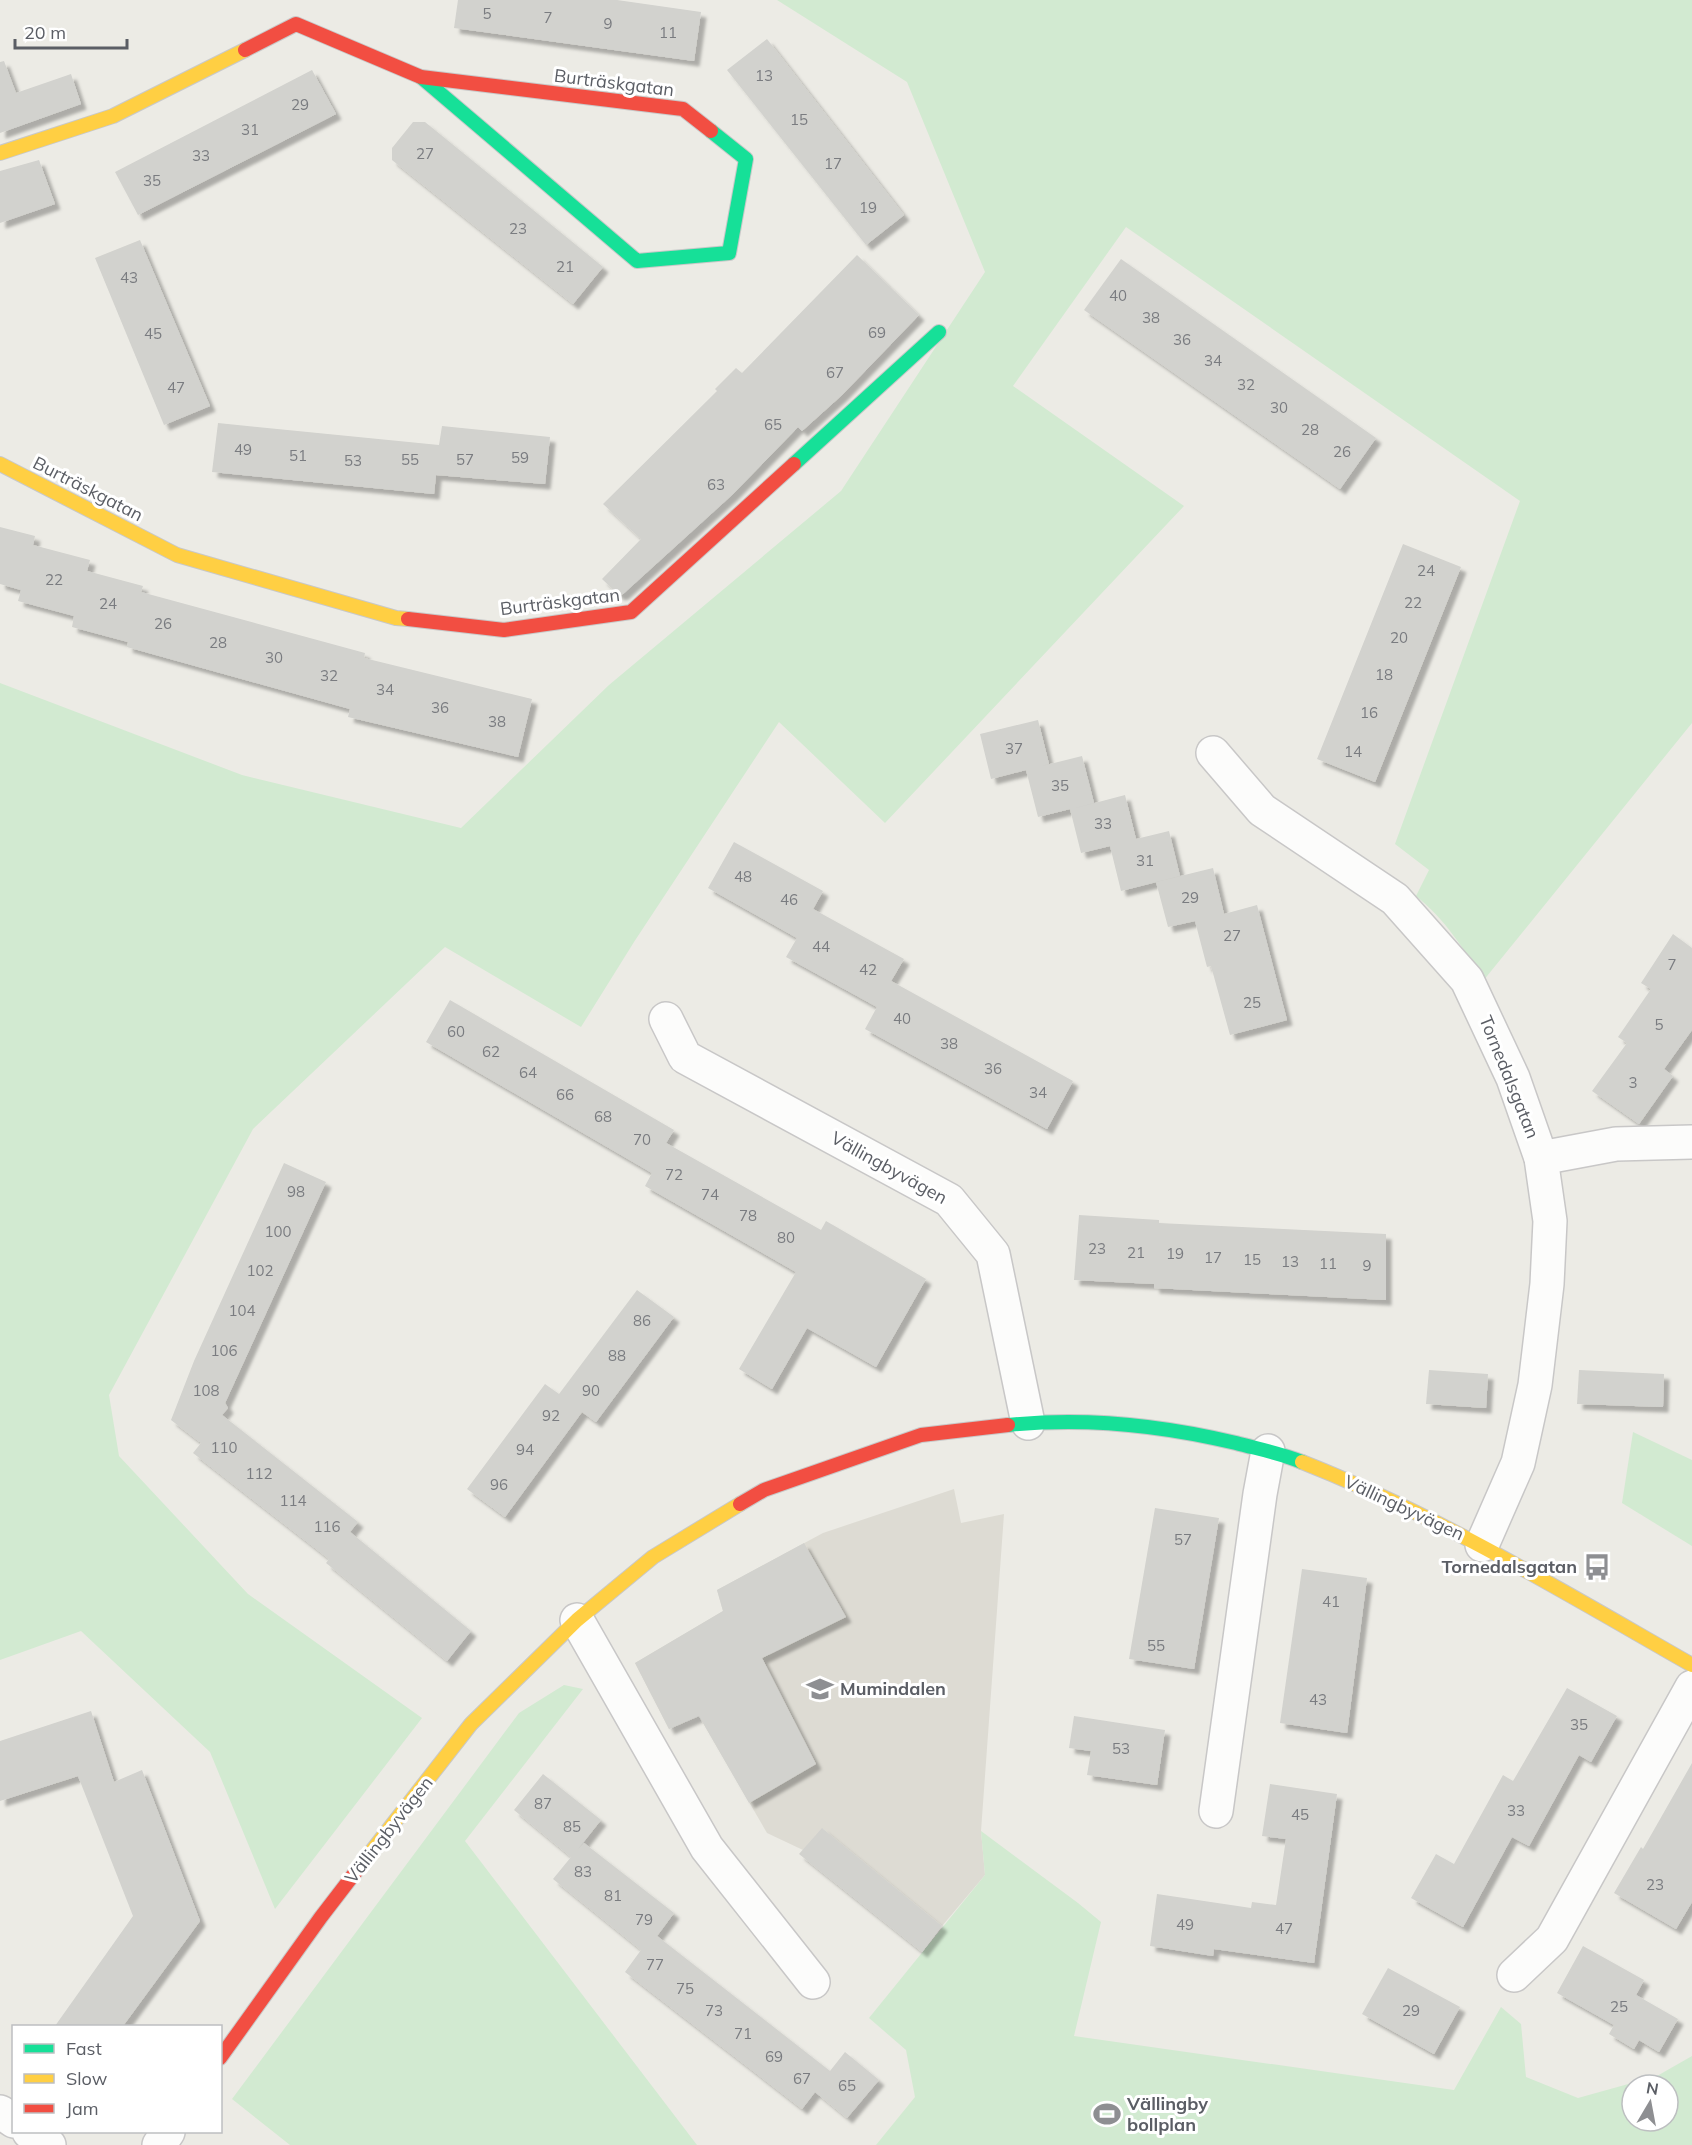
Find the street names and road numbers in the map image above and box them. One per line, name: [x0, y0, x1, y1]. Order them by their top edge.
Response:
street label: Burträskgatan: [553, 64, 675, 101]
street label: Burträskgatan: [29, 451, 147, 526]
street label: Burträskgatan: [499, 583, 621, 620]
street label: Tornedalsgatan: [1474, 1012, 1545, 1142]
street label: Vällingbyvägen: [827, 1126, 951, 1209]
street label: Vällingbyvägen: [1341, 1470, 1468, 1545]
street label: Vällingbyvägen: [340, 1772, 438, 1888]

